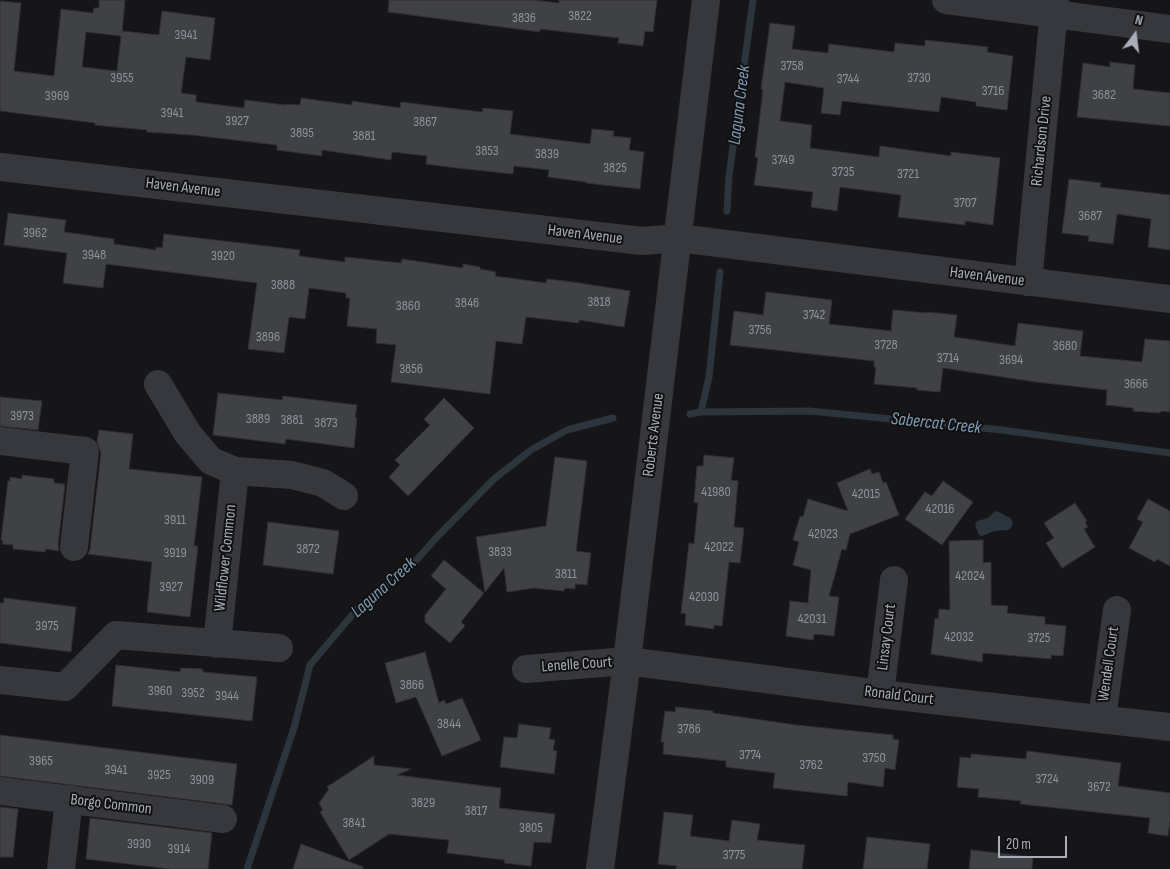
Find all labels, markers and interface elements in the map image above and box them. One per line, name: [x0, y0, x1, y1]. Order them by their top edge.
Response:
house number: 3822: [568, 8, 592, 24]
house number: 3836: [512, 10, 536, 26]
north arrow: [1110, 10, 1160, 60]
text: N: [1133, 11, 1145, 29]
house number: 3941: [175, 27, 197, 43]
house number: 3758: [780, 58, 804, 74]
water label: Laguna Creek: [724, 64, 756, 146]
house number: 3955: [110, 70, 134, 86]
house number: 3730: [907, 70, 931, 86]
house number: 3744: [837, 71, 859, 87]
house number: 3716: [982, 83, 1004, 99]
house number: 3682: [1092, 87, 1116, 103]
house number: 3969: [45, 88, 69, 104]
street label: Richardson Drive: [1028, 95, 1056, 187]
house number: 3941: [161, 105, 183, 121]
house number: 3927: [225, 113, 249, 129]
house number: 3867: [413, 114, 437, 130]
house number: 3895: [290, 125, 314, 141]
house number: 3881: [352, 128, 376, 144]
house number: 3853: [475, 143, 499, 159]
house number: 3839: [535, 146, 559, 162]
house number: 3749: [772, 152, 794, 168]
house number: 3825: [603, 160, 627, 176]
house number: 3735: [832, 164, 854, 180]
house number: 3721: [897, 166, 919, 182]
street label: Haven Avenue: [145, 174, 221, 202]
house number: 3707: [953, 195, 977, 211]
house number: 3687: [1078, 208, 1102, 224]
street label: Haven Avenue: [547, 221, 623, 249]
house number: 3962: [23, 225, 47, 241]
house number: 3948: [82, 247, 106, 263]
house number: 3920: [211, 248, 235, 264]
street label: Haven Avenue: [949, 263, 1025, 291]
house number: 3888: [271, 277, 295, 293]
house number: 3818: [587, 294, 611, 310]
house number: 3846: [455, 295, 479, 311]
house number: 3860: [396, 298, 420, 314]
house number: 3742: [803, 307, 825, 323]
house number: 3756: [748, 322, 772, 338]
house number: 3896: [256, 329, 280, 345]
house number: 3728: [874, 337, 898, 353]
house number: 3680: [1053, 338, 1077, 354]
house number: 3714: [937, 350, 959, 366]
house number: 3694: [999, 352, 1023, 368]
house number: 3856: [399, 361, 423, 377]
house number: 3666: [1124, 376, 1148, 392]
street label: Roberts Avenue: [639, 392, 669, 478]
house number: 3973: [10, 408, 34, 424]
water label: Sabercat Creek: [890, 409, 982, 439]
house number: 3889: [246, 411, 270, 427]
house number: 3881: [280, 412, 304, 428]
house number: 3873: [314, 415, 338, 431]
house number: 41980: [701, 484, 731, 500]
house number: 42015: [852, 486, 880, 502]
house number: 42016: [926, 501, 954, 517]
street label: Wildflower Common: [211, 504, 241, 612]
house number: 3911: [164, 512, 186, 528]
house number: 42023: [808, 526, 838, 542]
house number: 42022: [704, 539, 734, 555]
house number: 3872: [296, 541, 320, 557]
house number: 3833: [488, 544, 512, 560]
house number: 3919: [163, 545, 187, 561]
water label: Laguna Creek: [347, 553, 421, 623]
house number: 3811: [555, 566, 577, 582]
house number: 42024: [955, 568, 985, 584]
house number: 3927: [159, 579, 183, 595]
house number: 42030: [689, 589, 719, 605]
street label: Linsay Court: [873, 603, 901, 671]
house number: 42031: [798, 611, 826, 627]
house number: 3975: [35, 618, 59, 634]
street label: Wendell Court: [1094, 625, 1124, 703]
house number: 42032: [944, 629, 974, 645]
house number: 3725: [1028, 630, 1050, 646]
street label: Lenelle Court: [541, 653, 613, 677]
house number: 3866: [400, 677, 424, 693]
street label: Ronald Court: [863, 682, 935, 710]
house number: 3960: [148, 683, 172, 699]
house number: 3952: [181, 685, 205, 701]
house number: 3944: [215, 688, 239, 704]
house number: 3844: [437, 716, 461, 732]
house number: 3786: [677, 721, 701, 737]
house number: 3774: [739, 747, 761, 763]
house number: 3750: [862, 750, 886, 766]
house number: 3965: [29, 753, 53, 769]
house number: 3762: [799, 757, 823, 773]
house number: 3941: [105, 762, 127, 778]
house number: 3925: [147, 767, 171, 783]
house number: 3724: [1036, 771, 1058, 787]
house number: 3909: [190, 772, 214, 788]
house number: 3672: [1087, 779, 1111, 795]
street label: Borgo Common: [69, 790, 153, 820]
house number: 3829: [411, 795, 435, 811]
house number: 3817: [465, 803, 487, 819]
house number: 3841: [342, 815, 366, 831]
house number: 3805: [519, 820, 543, 836]
scale bar: [1000, 826, 1069, 858]
text: 20 m: [1006, 835, 1031, 854]
house number: 3930: [127, 836, 151, 852]
house number: 3914: [168, 841, 190, 857]
house number: 3775: [723, 847, 745, 863]

